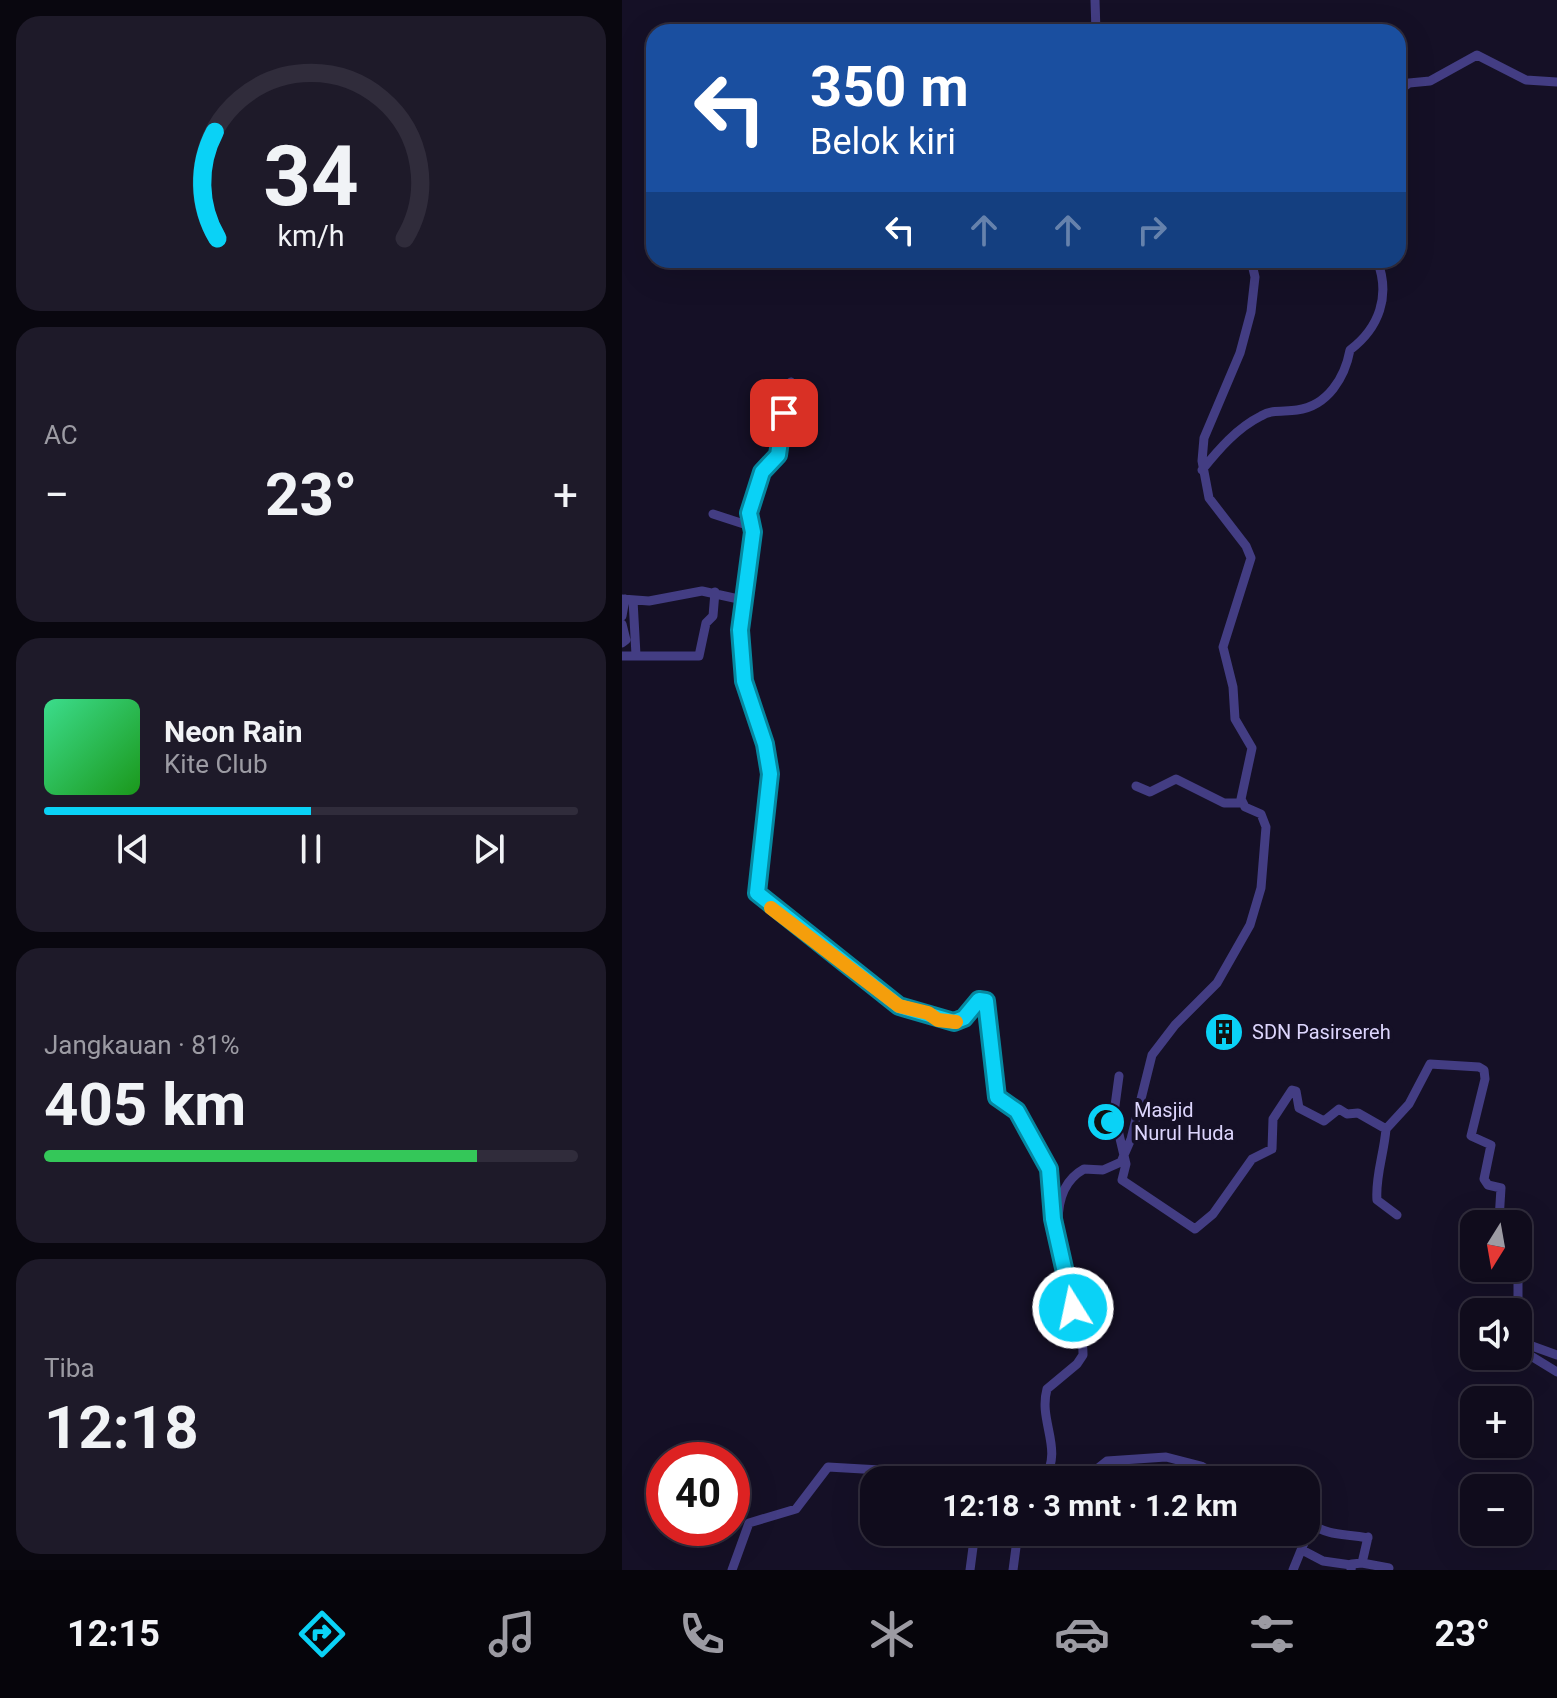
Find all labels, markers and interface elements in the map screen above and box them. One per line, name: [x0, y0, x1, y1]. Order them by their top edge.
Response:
text: 350 m: [810, 54, 969, 120]
icon: left: [678, 56, 782, 160]
text: Belok kiri: [810, 121, 956, 163]
text: 34: [263, 128, 359, 225]
icon: left: [878, 208, 922, 252]
icon: ahead: [962, 208, 1006, 252]
icon: ahead: [1046, 208, 1090, 252]
icon: right: [1130, 208, 1174, 252]
text: km/h: [277, 220, 345, 254]
pin: [750, 379, 818, 447]
icon: arrive: [762, 391, 806, 435]
text: AC: [44, 420, 78, 450]
text: 23°: [265, 459, 357, 530]
text: −: [44, 469, 69, 521]
text: +: [553, 469, 578, 521]
text: Neon Rain: [164, 714, 303, 749]
text: Kite Club: [164, 749, 268, 779]
icon: previous: [111, 827, 155, 871]
icon: pause: [289, 827, 333, 871]
icon: next: [467, 827, 511, 871]
building icon: SDN Pasirsereh: [1203, 1011, 1245, 1053]
place label: SDN Pasirsereh: [1252, 1020, 1391, 1044]
text: Jangkauan · 81%: [44, 1030, 240, 1060]
text: 405 km: [44, 1069, 246, 1140]
place label: Masjid Nurul Huda: [1134, 1098, 1234, 1145]
mosque icon: Masjid Nurul Huda: [1085, 1101, 1127, 1143]
north arrow: [1460, 1210, 1532, 1282]
map controls: [1460, 1210, 1532, 1546]
position arrow: [1031, 1266, 1115, 1350]
button: sound: [1460, 1298, 1532, 1370]
text: Tiba: [44, 1353, 95, 1383]
button: +: [1460, 1386, 1532, 1458]
text: 12:18: [44, 1392, 199, 1463]
speed limit sign: 40: [646, 1442, 750, 1546]
button: −: [1460, 1474, 1532, 1546]
text: 12:18 · 3 mnt · 1.2 km: [942, 1488, 1238, 1523]
icon: directions: [294, 1606, 350, 1662]
icon: music: [484, 1606, 540, 1662]
icon: phone: [674, 1606, 730, 1662]
icon: climate: [864, 1606, 920, 1662]
icon: car: [1054, 1606, 1110, 1662]
icon: filters: [1244, 1606, 1300, 1662]
text: 12:15: [67, 1613, 160, 1655]
text: 23°: [1435, 1613, 1490, 1655]

